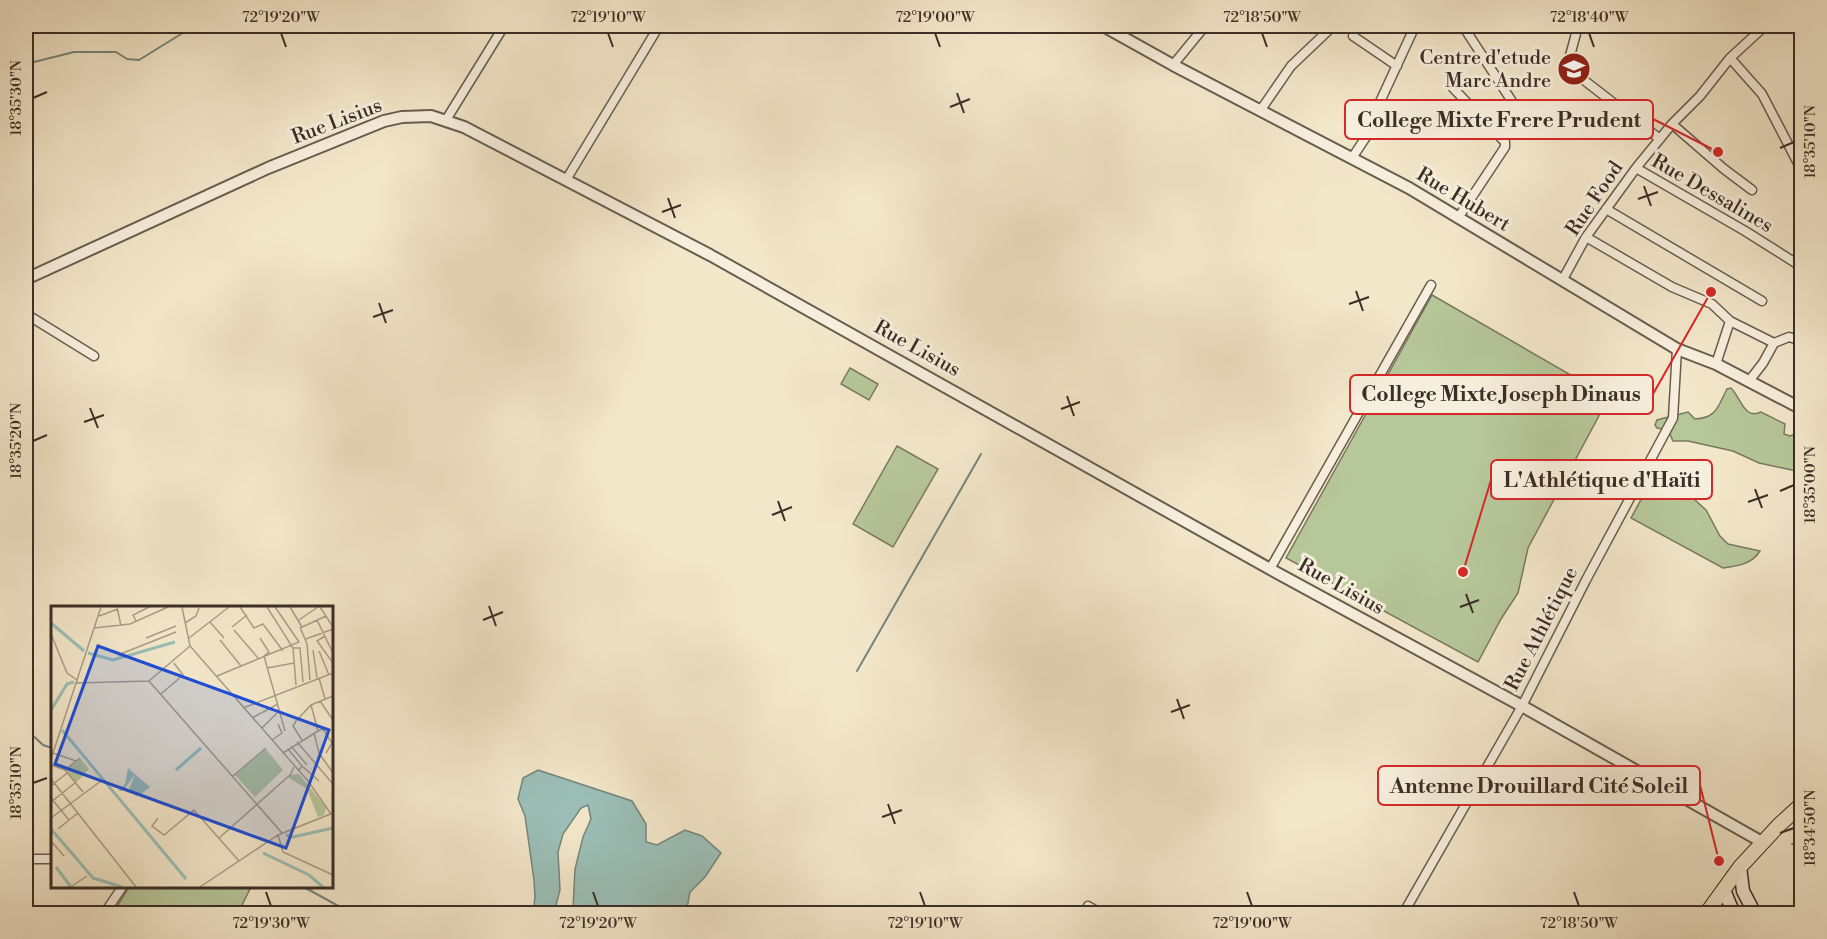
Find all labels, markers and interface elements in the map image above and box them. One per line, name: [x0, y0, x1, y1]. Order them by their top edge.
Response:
text: 72°19'20"W: [242, 8, 320, 27]
text: 72°19'10"W: [570, 8, 646, 27]
text: 72°19'00"W: [895, 8, 975, 27]
text: 72°18'50"W: [1223, 8, 1301, 27]
text: 72°18'40"W: [1550, 8, 1629, 27]
place label: Centre d'etude Marc Andre: [1420, 46, 1551, 94]
school or university icon: Centre d'etude Marc Andre: [1556, 51, 1592, 87]
text: 18°35'30"N: [7, 60, 26, 136]
street label: Rue Lisius: [288, 93, 386, 151]
callout: College Mixte Frere Prudent: [1345, 100, 1653, 139]
text: 18°35'10"N: [1801, 105, 1820, 179]
text: College Mixte Frere Prudent: [1357, 108, 1642, 134]
street label: Rue Dessalines: [1647, 149, 1777, 239]
street label: Rue Food: [1561, 156, 1629, 241]
street label: Rue Hubert: [1412, 162, 1514, 238]
street label: Rue Lisius: [869, 315, 965, 383]
callout: College Mixte Joseph Dinaus: [1350, 375, 1653, 414]
text: College Mixte Joseph Dinaus: [1361, 382, 1641, 408]
text: 18°35'20"N: [7, 403, 26, 479]
text: 18°35'00"N: [1801, 446, 1820, 524]
callout: L'Athlétique d'Haïti: [1491, 460, 1712, 499]
text: L'Athlétique d'Haïti: [1503, 468, 1701, 494]
street label: Rue Lisius: [1293, 553, 1389, 621]
street label: Rue Athlétique: [1500, 563, 1584, 695]
inset map: [51, 606, 333, 888]
text: 18°35'10"N: [7, 746, 26, 820]
callout: Antenne Drouillard Cité Soleil: [1378, 766, 1700, 805]
text: Antenne Drouillard Cité Soleil: [1389, 774, 1688, 800]
text: 18°34'50"N: [1801, 790, 1820, 866]
text: 72°19'30"W: [232, 914, 310, 933]
text: 72°19'20"W: [559, 914, 637, 933]
text: 72°19'10"W: [887, 914, 963, 933]
text: 72°19'00"W: [1212, 914, 1292, 933]
text: 72°18'50"W: [1540, 914, 1618, 933]

